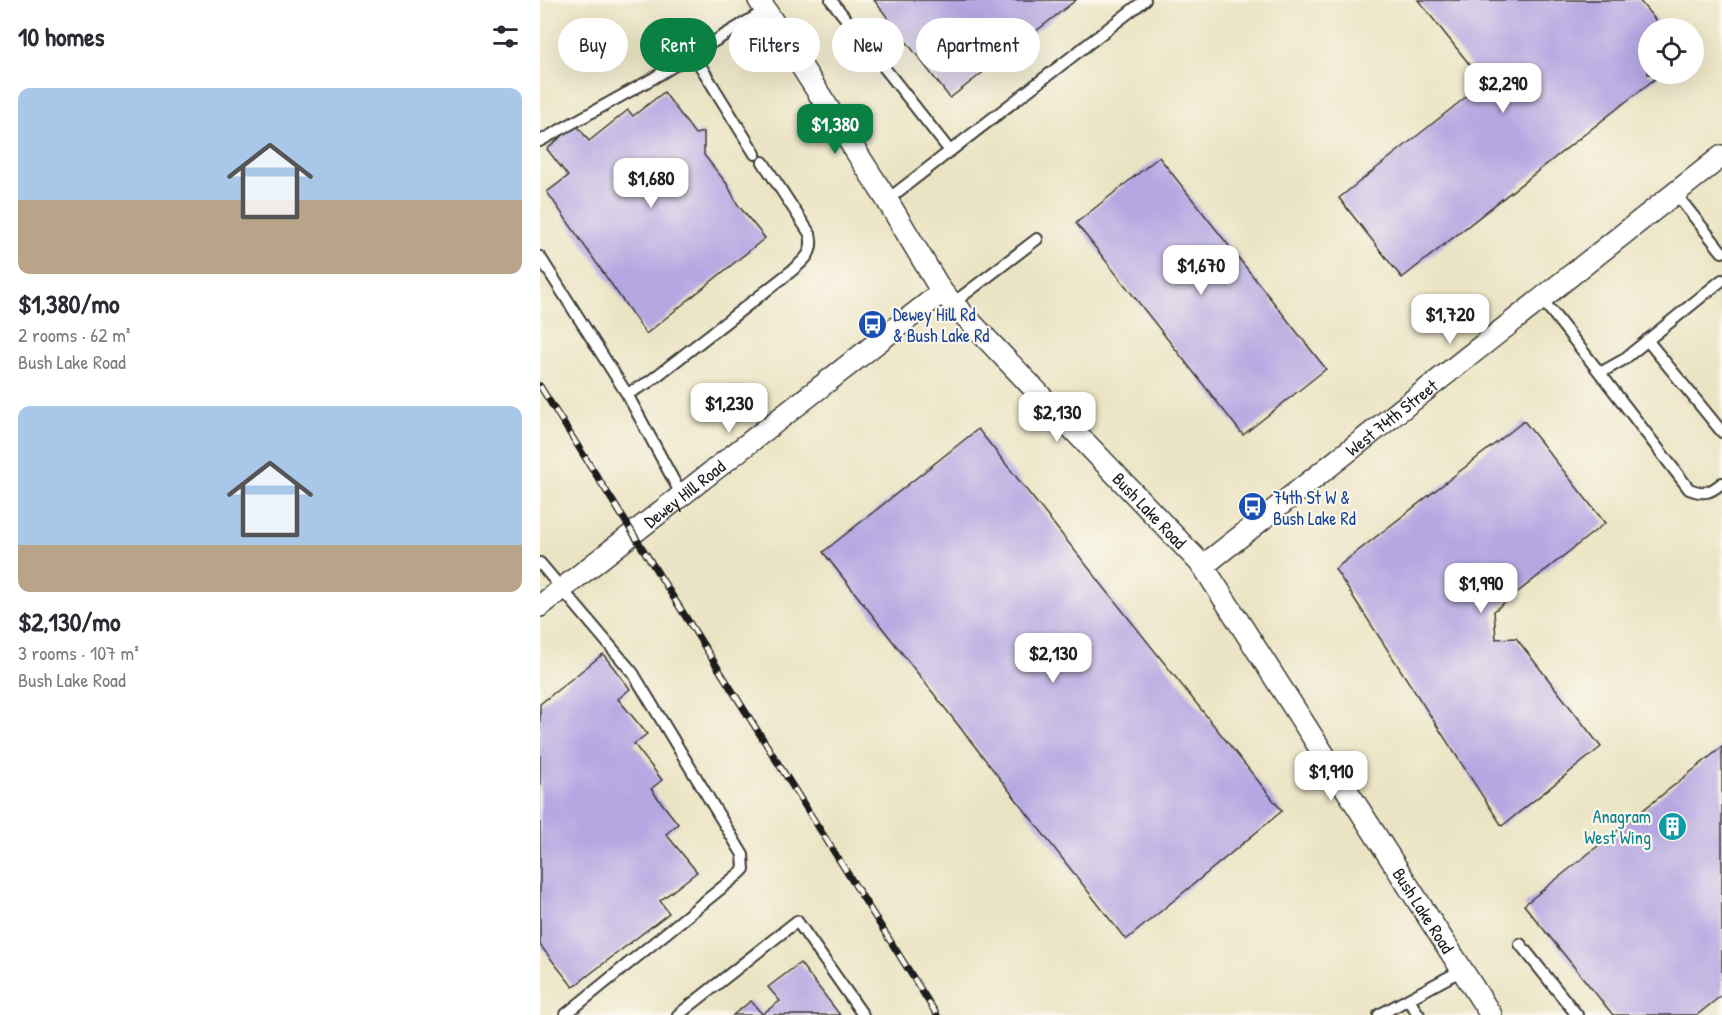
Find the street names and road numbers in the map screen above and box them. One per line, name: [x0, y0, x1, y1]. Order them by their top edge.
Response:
street label: West 74th Street: [1340, 372, 1443, 461]
street label: Dewey Hill Road: [638, 454, 730, 533]
street label: Bush Lake Road: [1107, 466, 1192, 554]
street label: Bush Lake Road: [1387, 863, 1461, 958]

